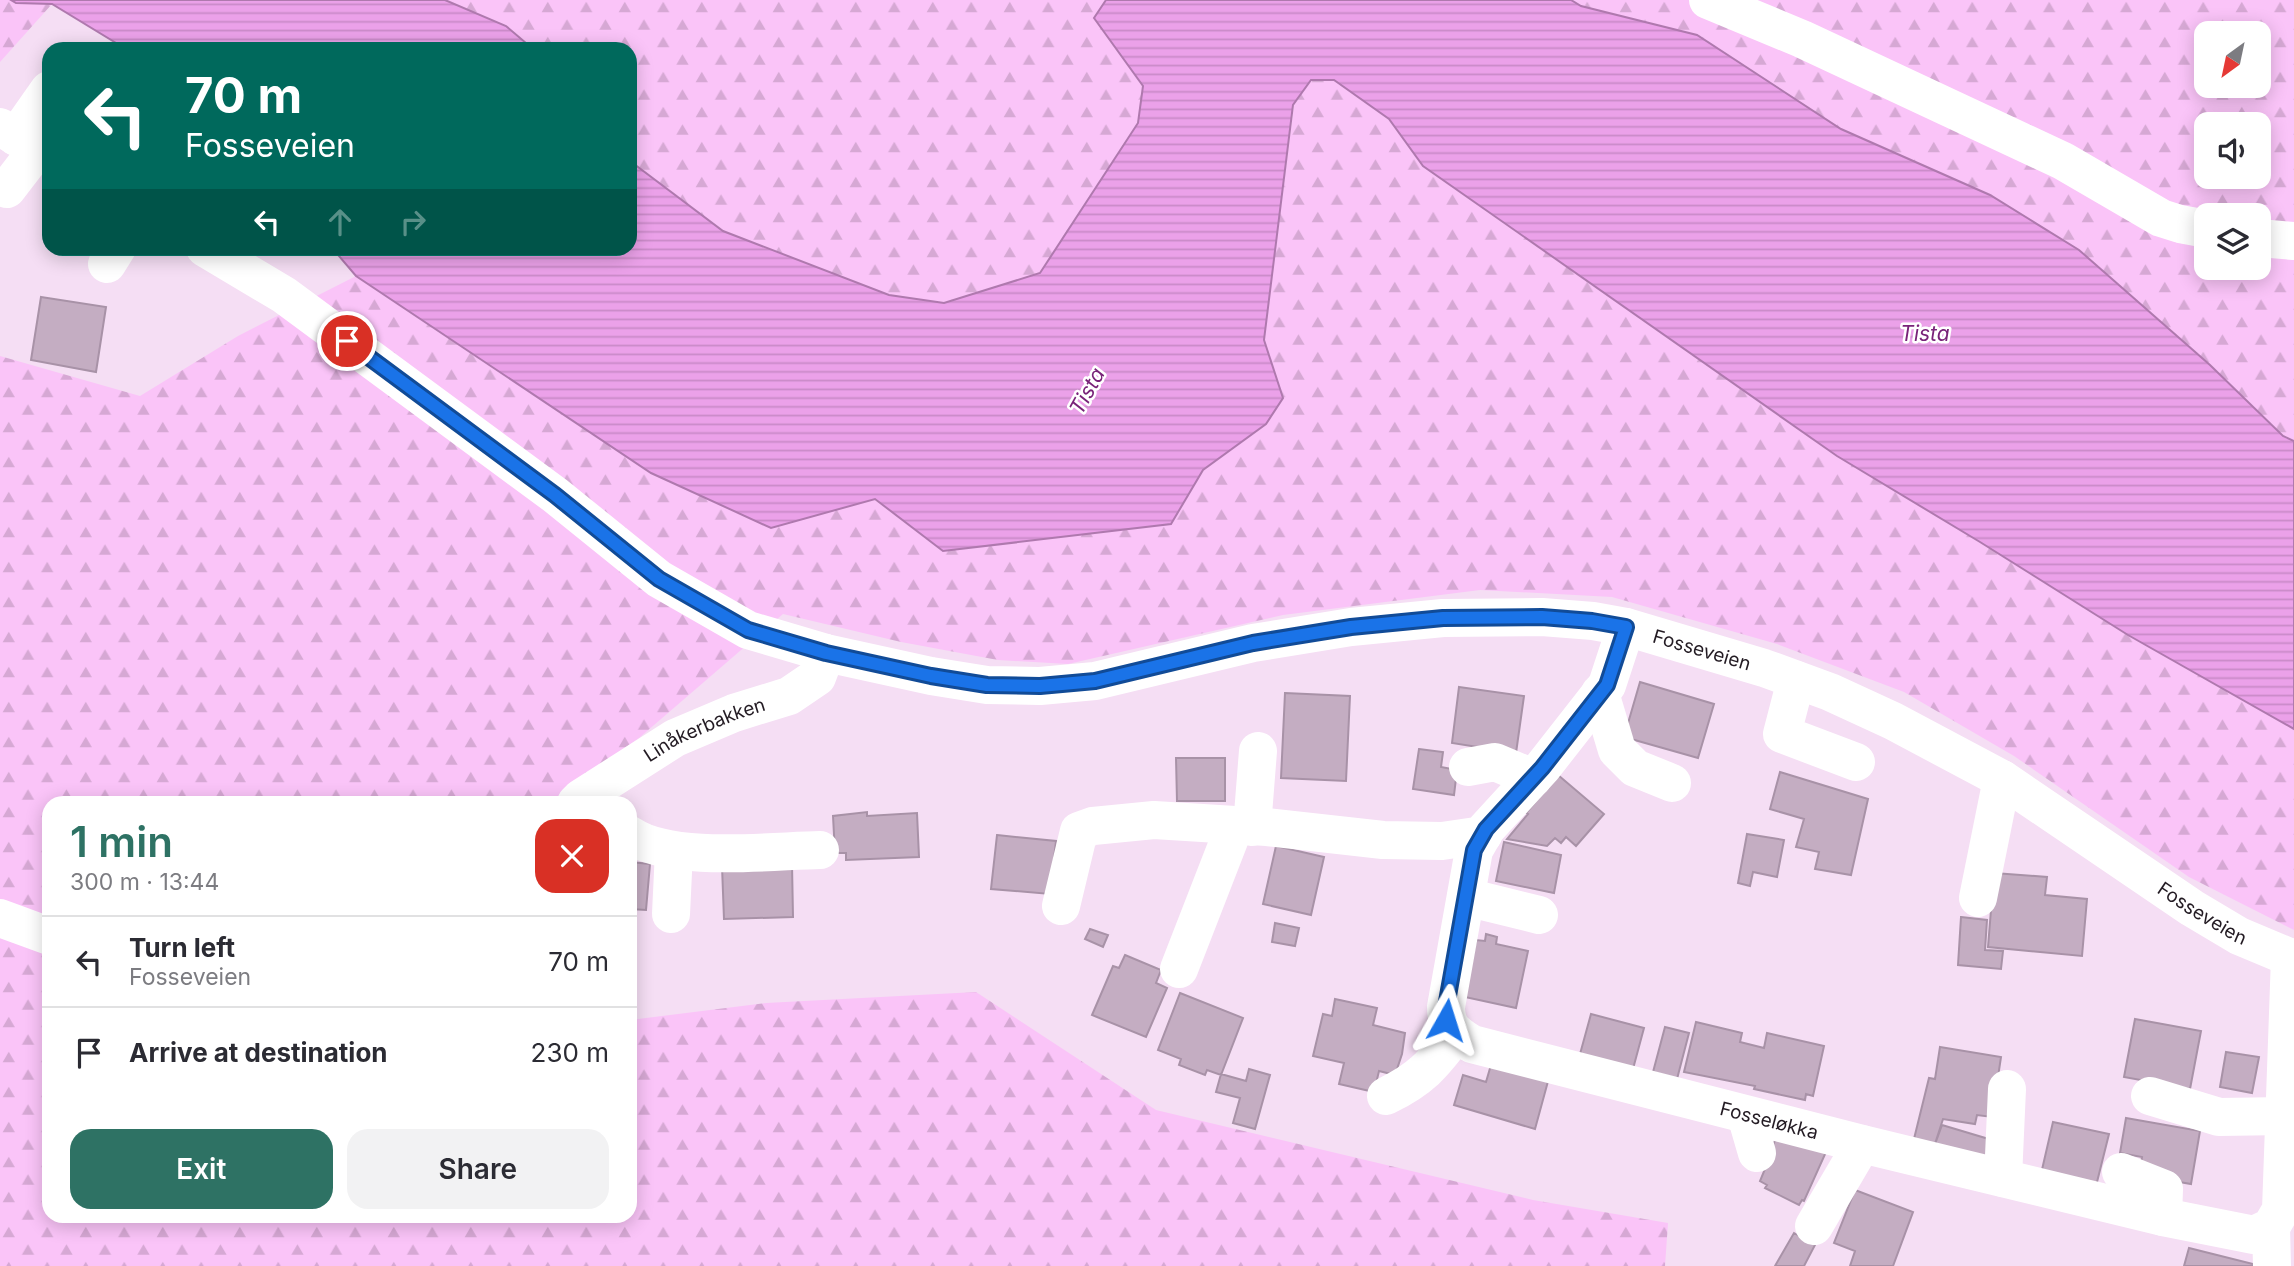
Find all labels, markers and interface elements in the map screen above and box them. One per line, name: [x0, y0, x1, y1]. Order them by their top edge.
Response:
north arrow: [2194, 21, 2272, 98]
map controls: [2194, 21, 2271, 280]
text: 70 m: [185, 66, 302, 125]
icon: left: [70, 70, 161, 161]
button: sound: [2194, 112, 2271, 189]
text: Fosseveien: [185, 126, 355, 165]
icon: left: [248, 203, 286, 241]
icon: ahead: [321, 203, 359, 241]
icon: right: [394, 203, 432, 241]
button: layers: [2194, 203, 2271, 280]
pin: [317, 311, 377, 371]
water label: Tista: [1900, 321, 1950, 346]
icon: arrive: [328, 322, 366, 360]
water label: Tista: [1064, 363, 1110, 419]
street label: Fosseveien: [1650, 624, 1754, 675]
street label: Linåkerbakken: [639, 693, 768, 767]
text: 1 min: [70, 816, 173, 867]
button: close: [535, 819, 609, 893]
text: 300 m · 13:44: [70, 868, 219, 896]
street label: Fosseveien: [2153, 877, 2250, 949]
text: Turn left: [129, 932, 235, 963]
icon: left: [70, 943, 108, 981]
text: 70 m: [548, 946, 609, 977]
text: Fosseveien: [129, 963, 251, 991]
position arrow: [1409, 983, 1483, 1057]
icon: arrive: [70, 1034, 108, 1072]
text: Arrive at destination: [129, 1037, 388, 1068]
text: 230 m: [531, 1037, 609, 1068]
street label: Fosseløkka: [1718, 1097, 1821, 1144]
button: Exit: [70, 1129, 333, 1209]
button: Share: [347, 1129, 609, 1209]

